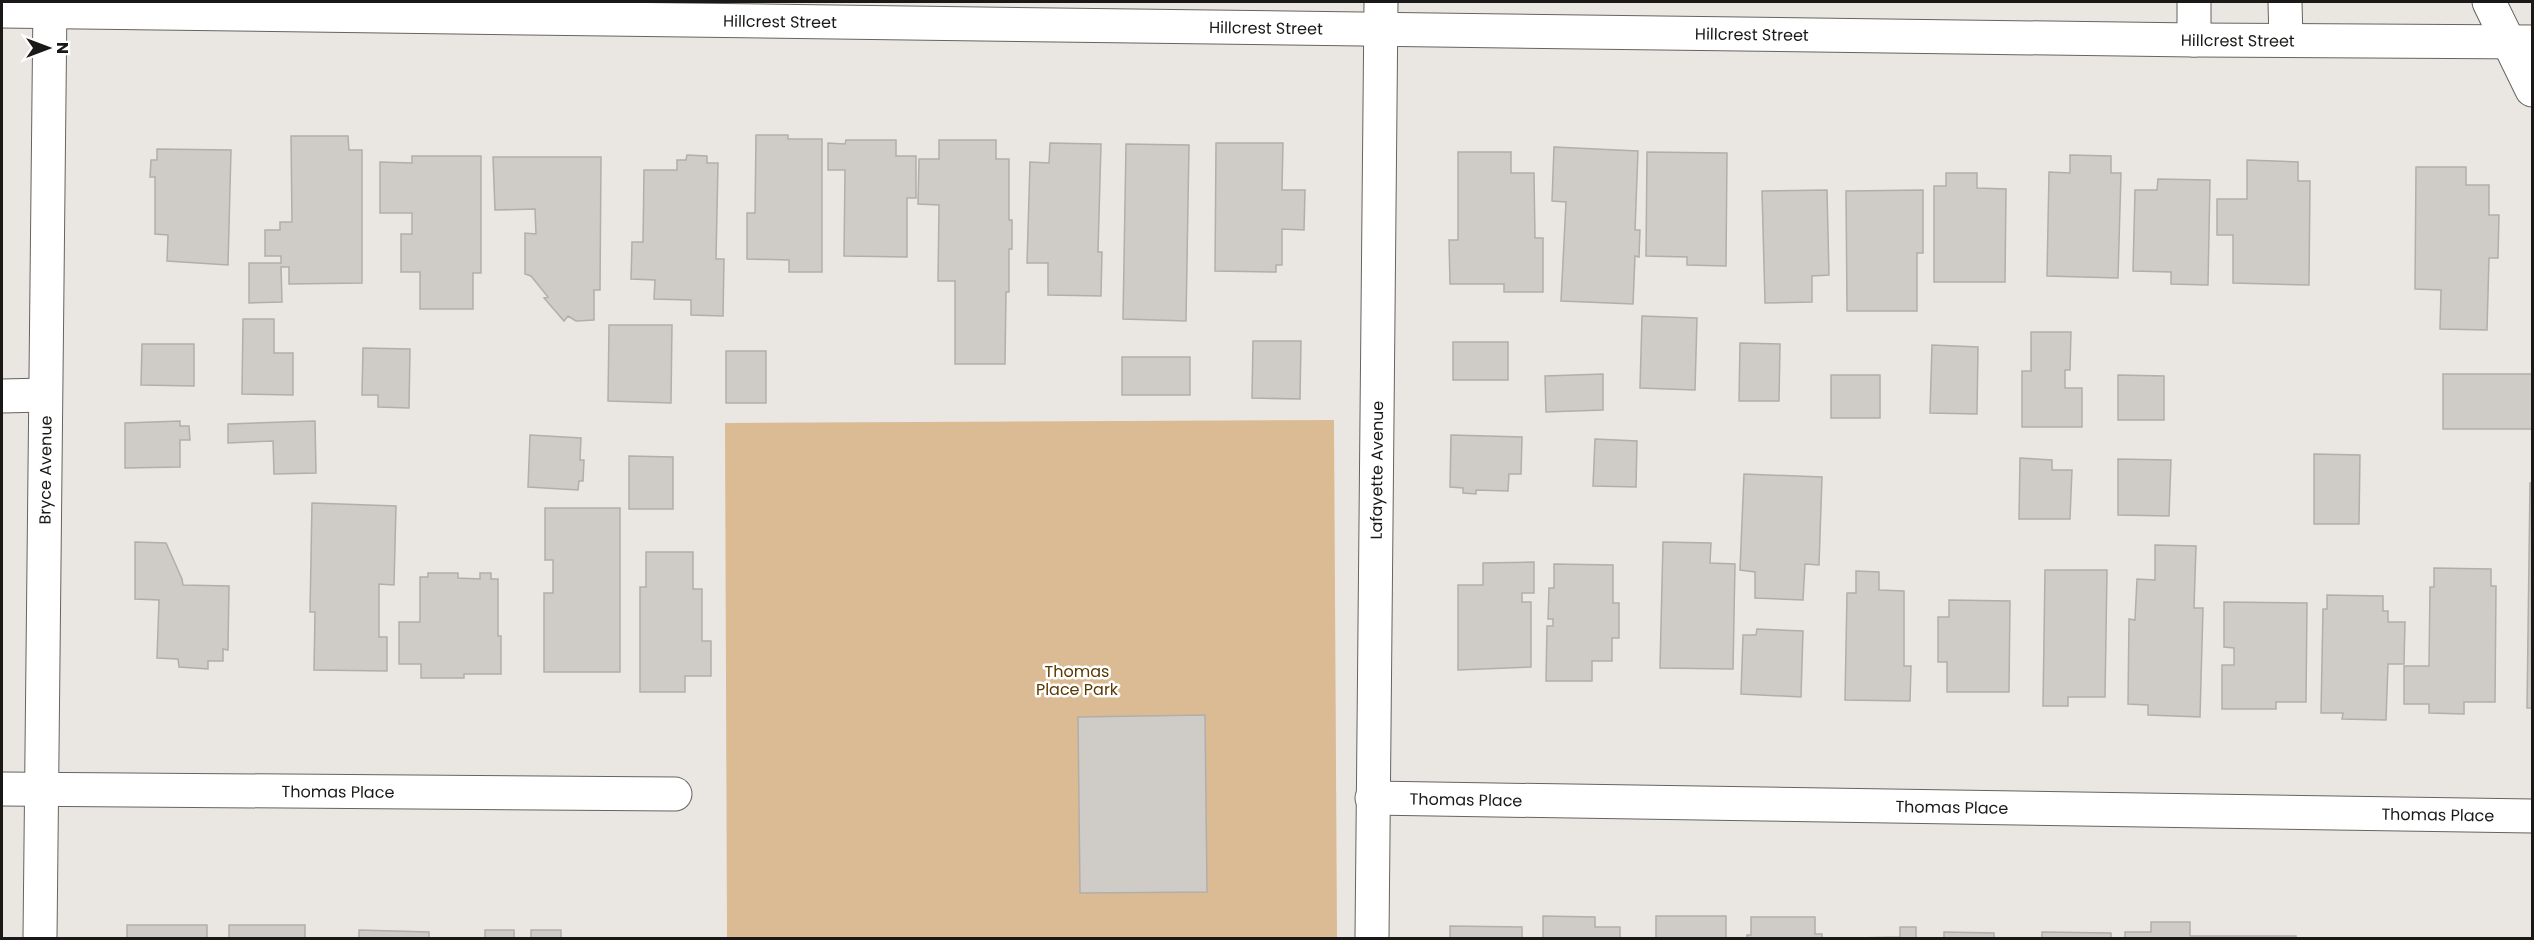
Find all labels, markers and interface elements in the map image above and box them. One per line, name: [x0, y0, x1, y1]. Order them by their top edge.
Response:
street label: Hillcrest Street: [723, 10, 837, 34]
street label: Hillcrest Street: [1209, 16, 1323, 40]
north arrow: [18, 18, 78, 78]
street label: Hillcrest Street: [1695, 22, 1809, 47]
street label: Hillcrest Street: [2181, 29, 2295, 53]
text: N: [51, 42, 74, 54]
street label: Lafayette Avenue: [1365, 400, 1389, 540]
street label: Bryce Avenue: [33, 415, 58, 525]
park label: Thomas Place Park: [1036, 660, 1119, 701]
street label: Thomas Place: [282, 780, 395, 804]
street label: Thomas Place: [1409, 788, 1523, 812]
street label: Thomas Place: [1895, 795, 2009, 820]
street label: Thomas Place: [2381, 803, 2495, 827]

